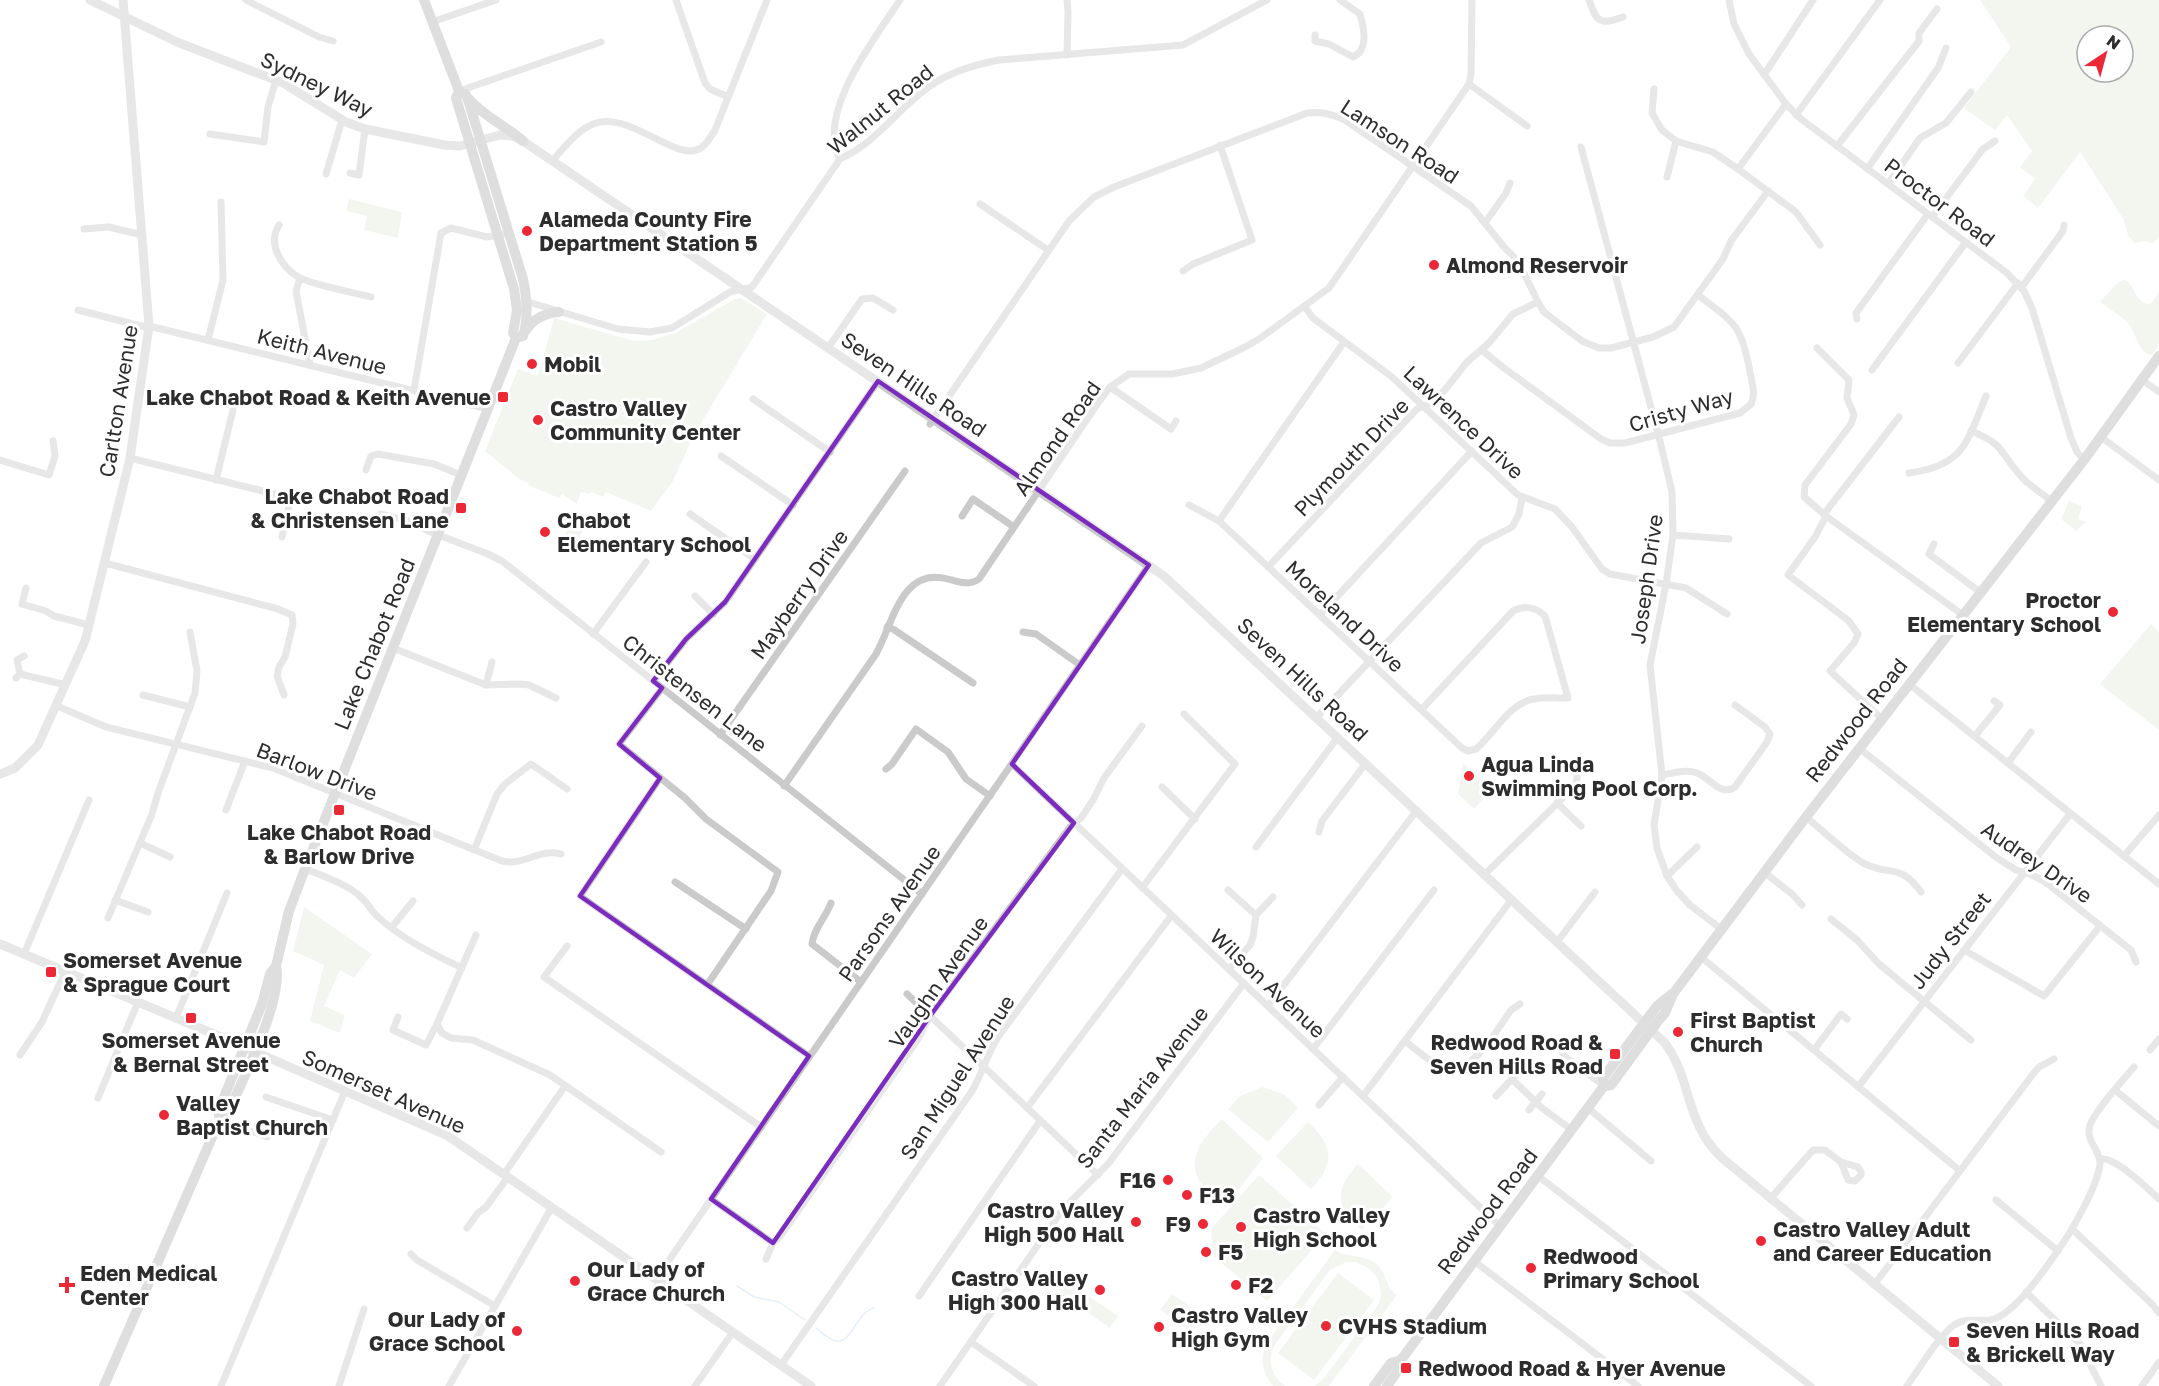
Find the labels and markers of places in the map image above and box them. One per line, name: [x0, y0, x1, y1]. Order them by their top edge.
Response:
place label: Alameda County Fire Department Station 5: [539, 206, 758, 256]
marker: Alameda County Fire Department Station 5: [520, 224, 534, 238]
place label: Almond Reservoir: [1446, 252, 1628, 278]
marker: Almond Reservoir: [1427, 258, 1441, 272]
place label: Mobil: [544, 351, 601, 377]
marker: Mobil: [525, 357, 539, 371]
place label: Lake Chabot Road & Keith Avenue: [146, 384, 491, 410]
marker: Lake Chabot Road & Keith Avenue: [496, 390, 510, 404]
place label: Castro Valley Community Center: [550, 395, 741, 445]
marker: Castro Valley Community Center: [531, 413, 545, 427]
place label: Lake Chabot Road & Christensen Lane: [251, 483, 449, 533]
marker: Lake Chabot Road & Christensen Lane: [454, 501, 468, 515]
place label: Chabot Elementary School: [557, 507, 751, 557]
marker: Chabot Elementary School: [538, 525, 552, 539]
place label: Proctor Elementary School: [1907, 587, 2101, 637]
marker: Proctor Elementary School: [2106, 605, 2120, 619]
place label: Agua Linda Swimming Pool Corp.: [1481, 751, 1698, 801]
marker: Agua Linda Swimming Pool Corp.: [1462, 769, 1476, 783]
marker: Lake Chabot Road & Barlow Drive: [332, 803, 346, 817]
place label: Lake Chabot Road & Barlow Drive: [247, 819, 431, 869]
place label: Somerset Avenue & Sprague Court: [63, 947, 242, 997]
marker: Somerset Avenue & Sprague Court: [44, 965, 58, 979]
place label: First Baptist Church: [1690, 1007, 1816, 1057]
marker: Somerset Avenue & Bernal Street: [184, 1011, 198, 1025]
marker: First Baptist Church: [1671, 1025, 1685, 1039]
place label: Somerset Avenue & Bernal Street: [101, 1027, 281, 1077]
place label: Redwood Road & Seven Hills Road: [1430, 1029, 1603, 1079]
marker: Redwood Road & Seven Hills Road: [1608, 1047, 1622, 1061]
place label: Valley Baptist Church: [176, 1090, 328, 1140]
marker: Valley Baptist Church: [157, 1108, 171, 1122]
place label: F16: [1119, 1167, 1156, 1193]
marker: F16: [1161, 1173, 1175, 1187]
place label: F13: [1199, 1182, 1235, 1208]
marker: F13: [1180, 1188, 1194, 1202]
place label: Castro Valley High 500 Hall: [984, 1197, 1124, 1247]
place label: Castro Valley High School: [1253, 1202, 1391, 1252]
place label: F9: [1165, 1211, 1191, 1237]
marker: Castro Valley High 500 Hall: [1129, 1215, 1143, 1229]
place label: Castro Valley Adult and Career Education: [1773, 1216, 1991, 1266]
marker: F9: [1196, 1217, 1210, 1231]
marker: Castro Valley High School: [1234, 1220, 1248, 1234]
marker: Castro Valley Adult and Career Education: [1754, 1234, 1768, 1248]
place label: F5: [1218, 1239, 1243, 1265]
place label: Redwood Primary School: [1543, 1243, 1699, 1293]
marker: F5: [1199, 1245, 1213, 1259]
place label: Our Lady of Grace Church: [587, 1256, 725, 1306]
place label: Eden Medical Center: [80, 1260, 217, 1310]
marker: Redwood Primary School: [1524, 1261, 1538, 1275]
place label: Castro Valley High 300 Hall: [948, 1265, 1088, 1315]
place label: F2: [1248, 1272, 1273, 1298]
marker: Our Lady of Grace Church: [568, 1274, 582, 1288]
marker: Eden Medical Center: [58, 1276, 76, 1294]
marker: F2: [1229, 1278, 1243, 1292]
marker: Castro Valley High 300 Hall: [1093, 1283, 1107, 1297]
place label: Castro Valley High Gym: [1171, 1302, 1309, 1352]
place label: Our Lady of Grace School: [369, 1306, 505, 1356]
place label: CVHS Stadium: [1338, 1313, 1487, 1339]
place label: Seven Hills Road & Brickell Way: [1966, 1317, 2139, 1367]
marker: CVHS Stadium: [1319, 1319, 1333, 1333]
marker: Castro Valley High Gym: [1152, 1320, 1166, 1334]
marker: Our Lady of Grace School: [510, 1324, 524, 1338]
marker: Seven Hills Road & Brickell Way: [1947, 1335, 1961, 1349]
place label: Redwood Road & Hyer Avenue: [1418, 1355, 1726, 1381]
marker: Redwood Road & Hyer Avenue: [1399, 1361, 1413, 1375]

